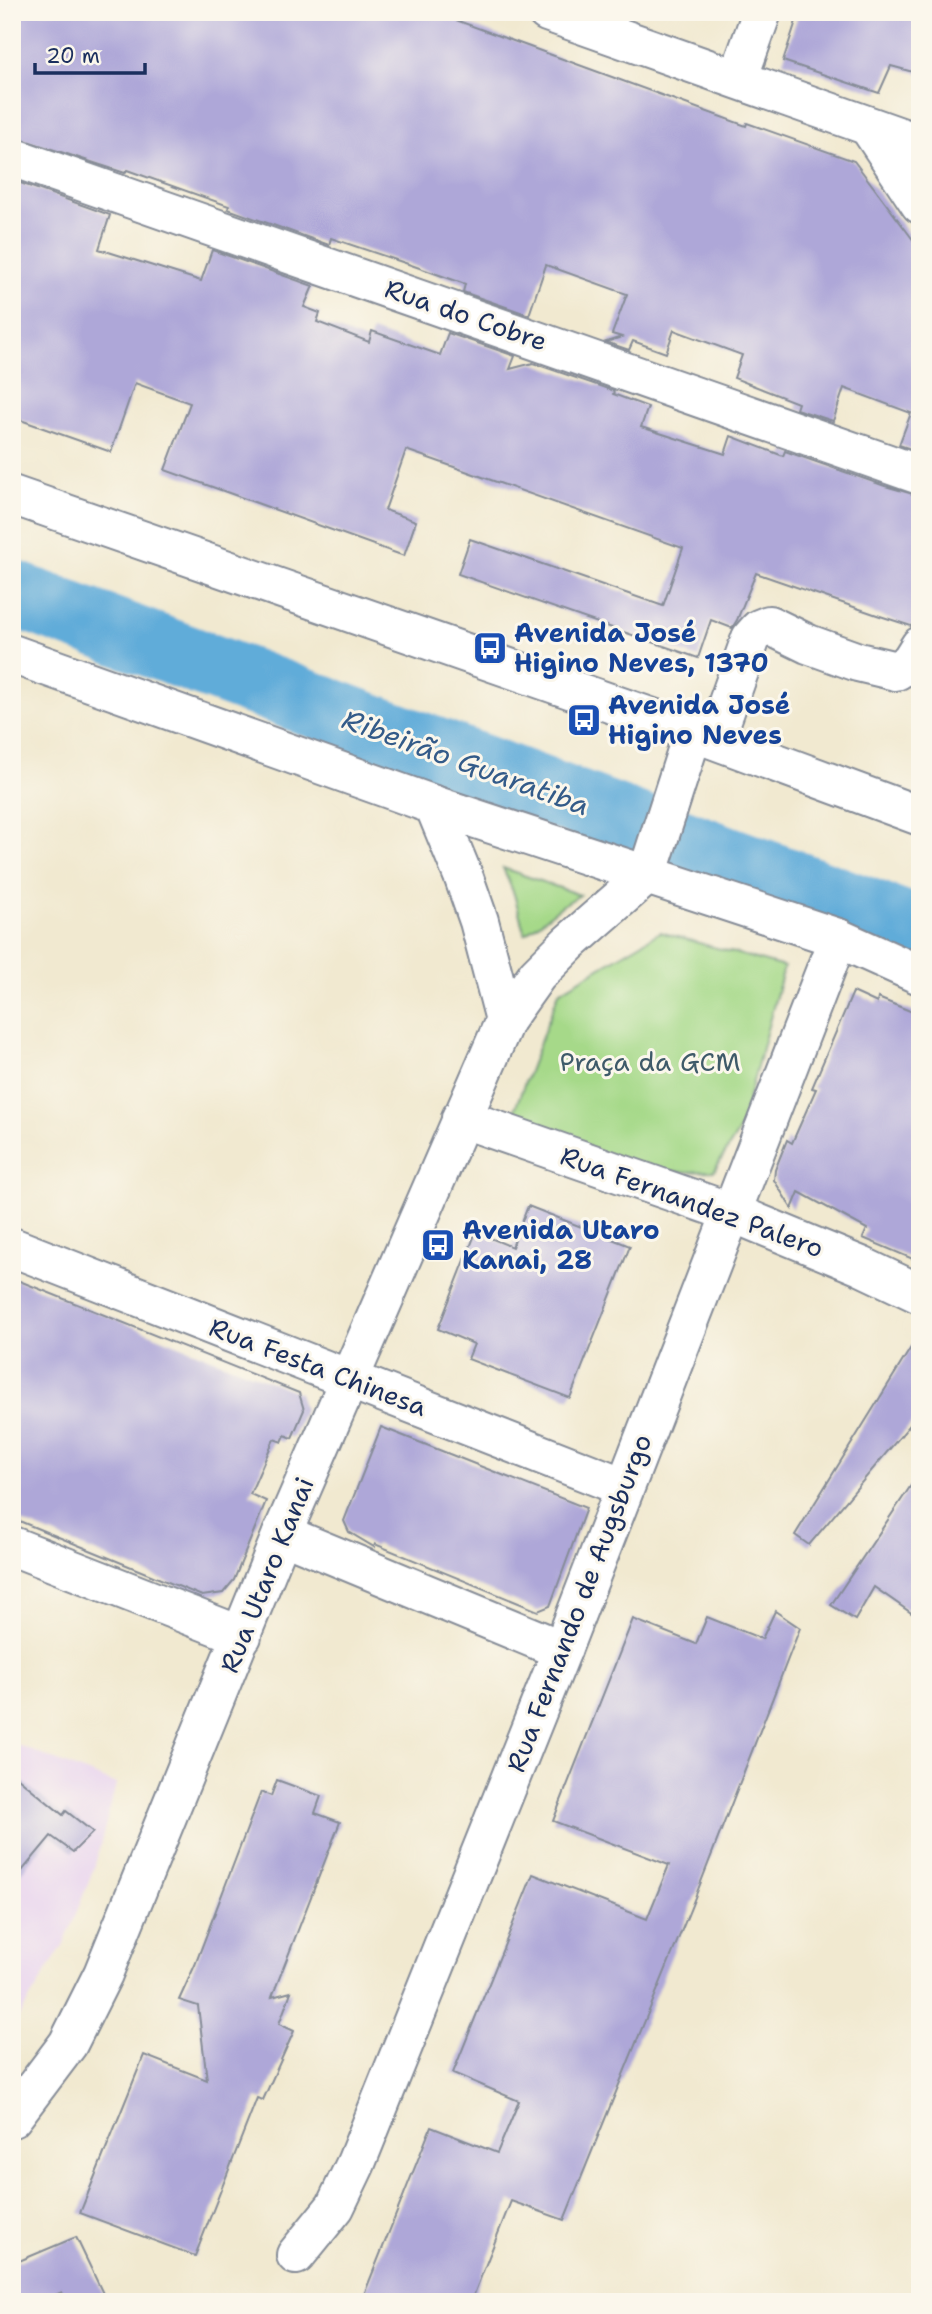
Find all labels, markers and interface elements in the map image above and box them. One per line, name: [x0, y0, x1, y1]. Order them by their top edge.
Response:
scale bar: [35, 32, 145, 76]
text: 20 m: [46, 42, 100, 70]
street label: Rua do Cobre: [380, 270, 552, 359]
place label: Avenida José Higino Neves, 1370: [514, 615, 769, 680]
bus stop icon: Avenida José Higino Neves, 1370: [471, 629, 509, 667]
place label: Avenida José Higino Neves: [608, 687, 790, 752]
water label: Ribeirão Guaratiba: [337, 700, 595, 824]
bus stop icon: Avenida José Higino Neves: [565, 701, 603, 739]
park label: Praça da GCM: [560, 1044, 741, 1079]
street label: Rua Fernandez Palero: [556, 1138, 828, 1265]
place label: Avenida Utaro Kanai, 28: [462, 1212, 660, 1277]
bus stop icon: Avenida Utaro Kanai, 28: [419, 1226, 457, 1264]
street label: Rua Festa Chinesa: [204, 1309, 432, 1424]
street label: Rua Fernando de Augsburgo: [498, 1429, 659, 1777]
street label: Rua Utaro Kanai: [211, 1472, 322, 1678]

